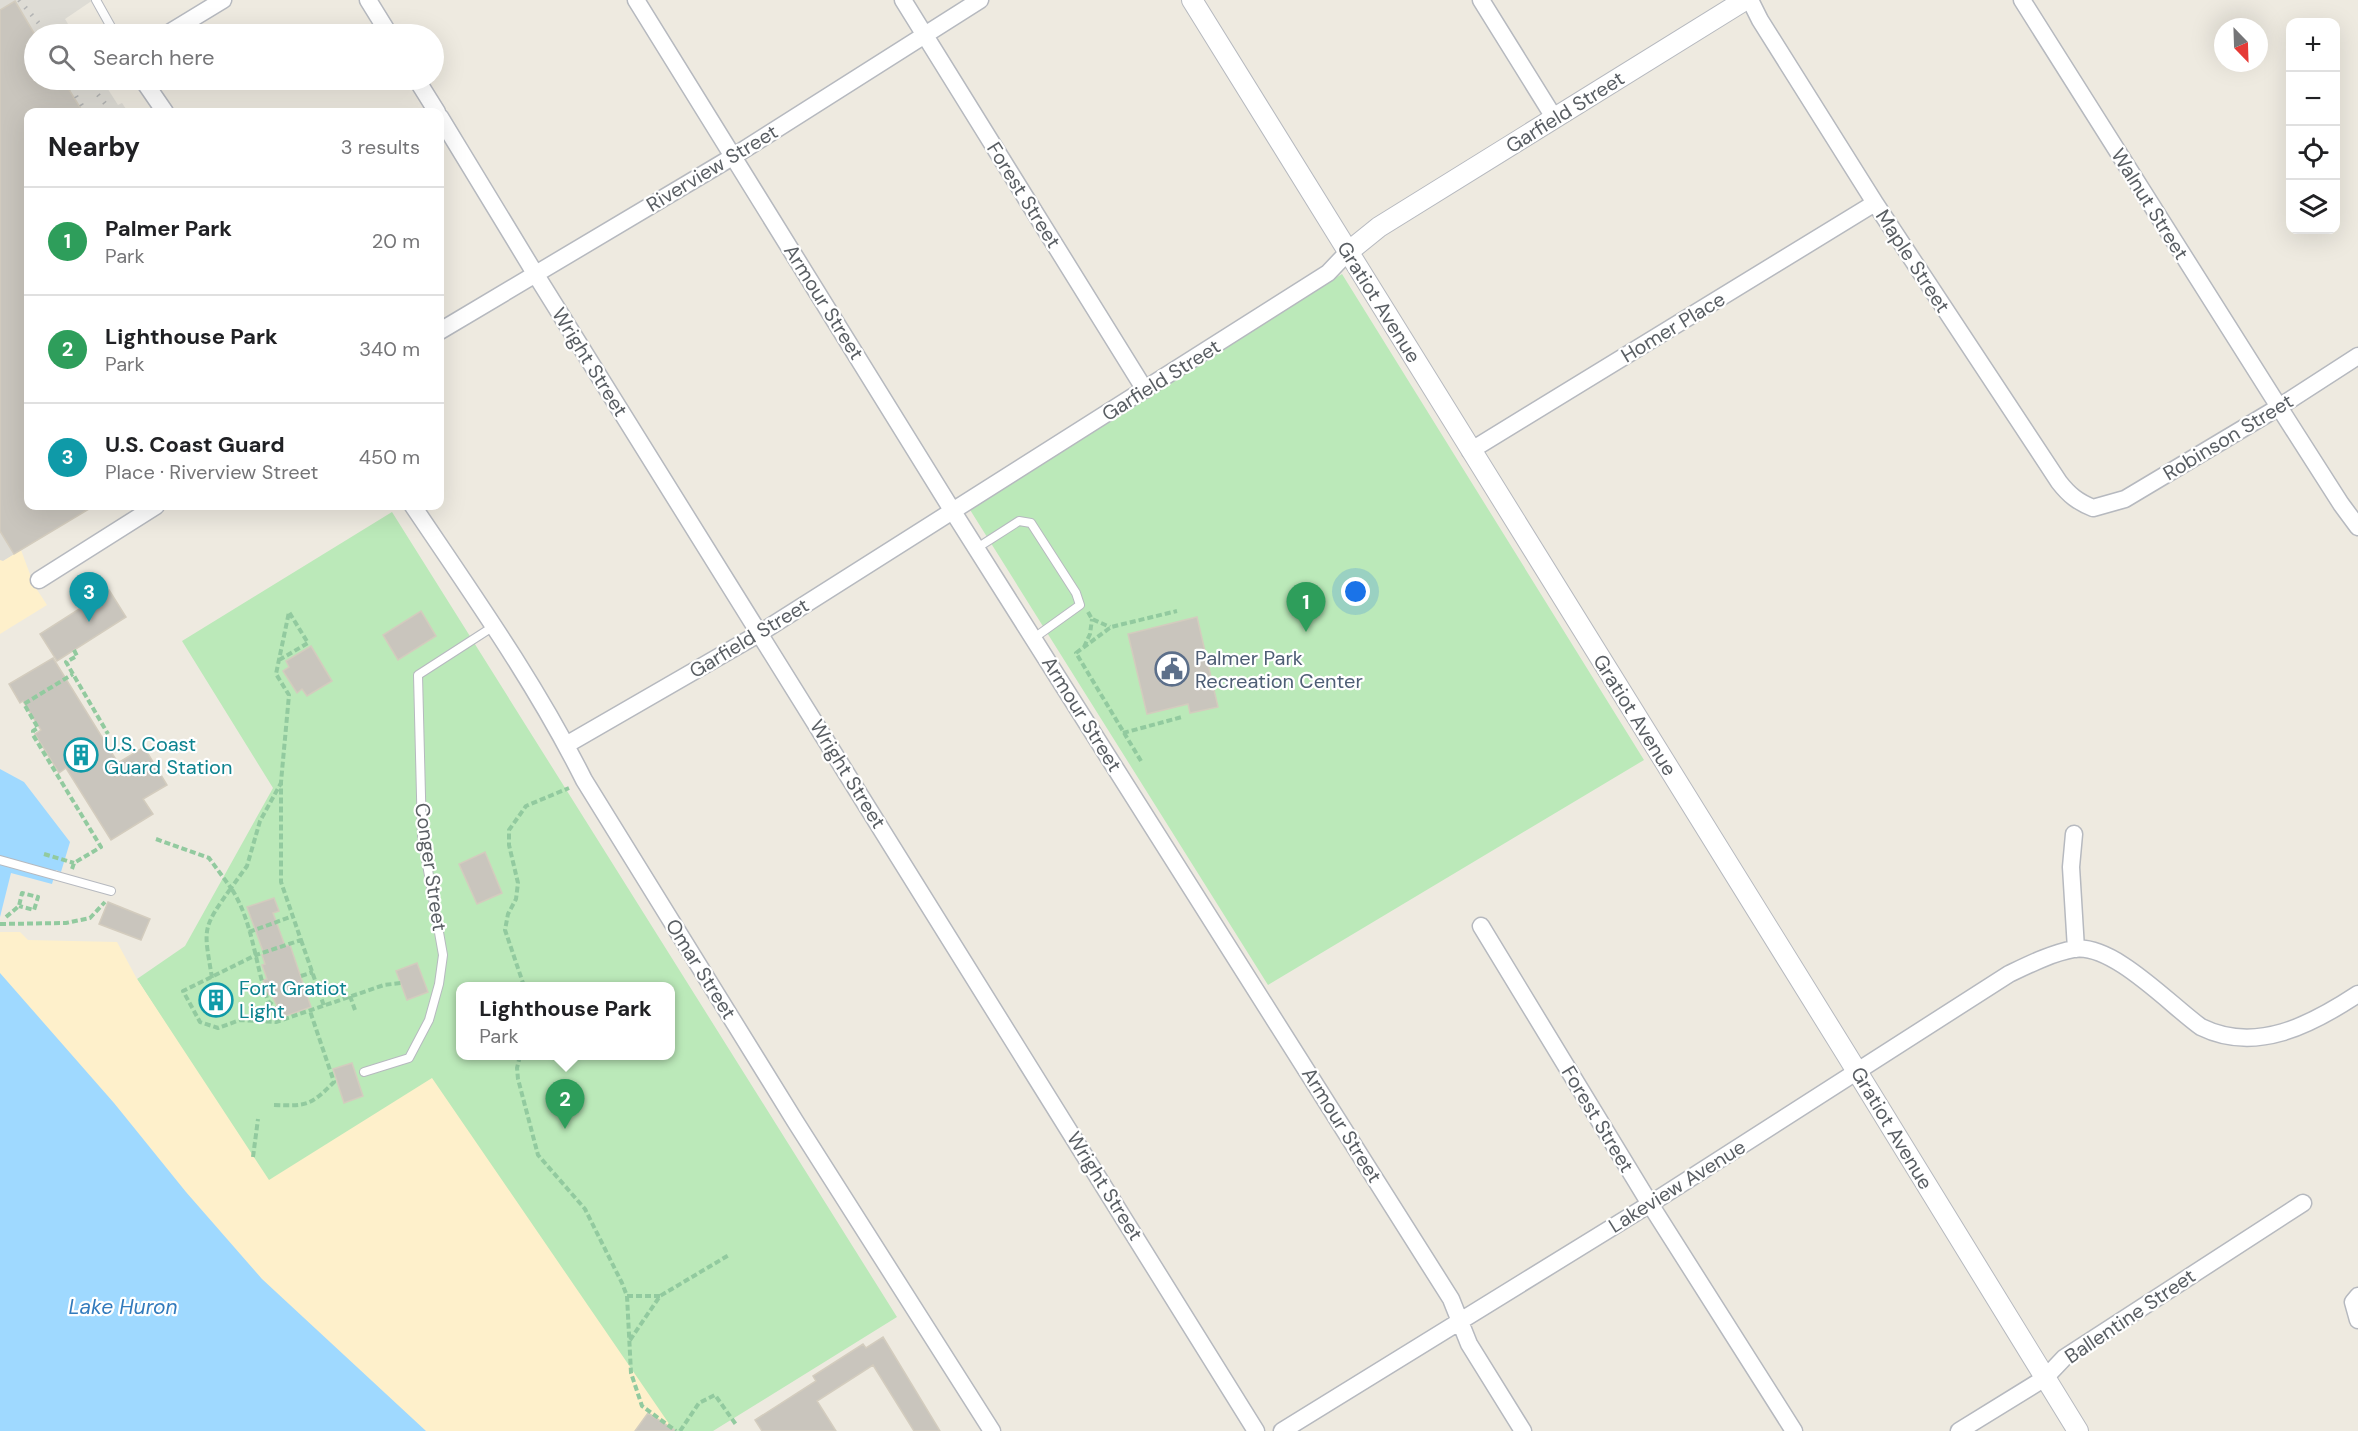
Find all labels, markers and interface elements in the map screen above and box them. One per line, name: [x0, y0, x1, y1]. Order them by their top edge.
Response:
north arrow: [2214, 18, 2268, 72]
map controls: [2286, 18, 2340, 234]
button: +: [2286, 18, 2340, 72]
search box: [24, 24, 444, 90]
icon: search: [45, 41, 78, 74]
text: Search here: [93, 43, 214, 72]
street label: Garfield Street: [1501, 65, 1629, 159]
button: −: [2286, 72, 2340, 126]
street label: Riverview Street: [641, 118, 783, 218]
button: locate: [2286, 126, 2340, 180]
text: Nearby: [48, 130, 140, 164]
text: 3 results: [341, 134, 420, 160]
street label: Forest Street: [981, 137, 1067, 253]
street label: Walnut Street: [2105, 143, 2195, 265]
button: layers: [2286, 180, 2340, 234]
street label: Maple Street: [1870, 204, 1956, 318]
text: Palmer Park: [105, 214, 232, 243]
text: 1: [64, 228, 71, 254]
text: 20 m: [372, 228, 420, 254]
street label: Gratiot Avenue: [1331, 236, 1427, 368]
street label: Armour Street: [778, 239, 870, 365]
text: Park: [105, 243, 145, 269]
street label: Homer Place: [1616, 286, 1730, 368]
street label: Wright Street: [546, 303, 634, 421]
text: Lighthouse Park: [105, 322, 278, 351]
street label: Garfield Street: [1097, 333, 1225, 427]
text: 2: [62, 336, 73, 362]
text: 340 m: [359, 336, 420, 362]
text: Park: [105, 351, 145, 377]
street label: Robinson Street: [2158, 388, 2298, 486]
text: U.S. Coast Guard: [105, 430, 285, 459]
text: 3: [61, 444, 74, 470]
text: 450 m: [359, 444, 420, 470]
text: Place · Riverview Street: [105, 459, 318, 485]
pin: 3: [70, 572, 109, 622]
your location: [1341, 577, 1370, 606]
pin: 1: [1286, 582, 1326, 632]
street label: Garfield Street: [684, 592, 814, 684]
place label: Palmer Park Recreation Center: [1195, 645, 1363, 694]
street label: Gratiot Avenue: [1587, 649, 1683, 781]
street label: Armour Street: [1036, 651, 1128, 777]
public building icon: Palmer Park Recreation Center: [1154, 651, 1190, 687]
street label: Wright Street: [804, 715, 892, 833]
place label: U.S. Coast Guard Station: [104, 731, 232, 780]
building icon: U.S. Coast Guard Station: [63, 737, 99, 773]
street label: Conger Street: [409, 801, 453, 933]
street label: Omar Street: [660, 914, 742, 1024]
place label: Fort Gratiot Light: [239, 975, 347, 1024]
building icon: Fort Gratiot Light: [198, 982, 234, 1018]
popup: [456, 982, 675, 1060]
text: Lighthouse Park: [479, 994, 652, 1023]
text: Park: [479, 1023, 519, 1049]
street label: Forest Street: [1556, 1061, 1640, 1177]
street label: Armour Street: [1296, 1062, 1388, 1188]
street label: Gratiot Avenue: [1845, 1062, 1939, 1194]
pin: 2: [546, 1080, 584, 1129]
street label: Wright Street: [1061, 1127, 1149, 1245]
street label: Lakeview Avenue: [1604, 1133, 1750, 1239]
street label: Ballentine Street: [2060, 1263, 2200, 1369]
water label: Lake Huron: [68, 1293, 178, 1321]

